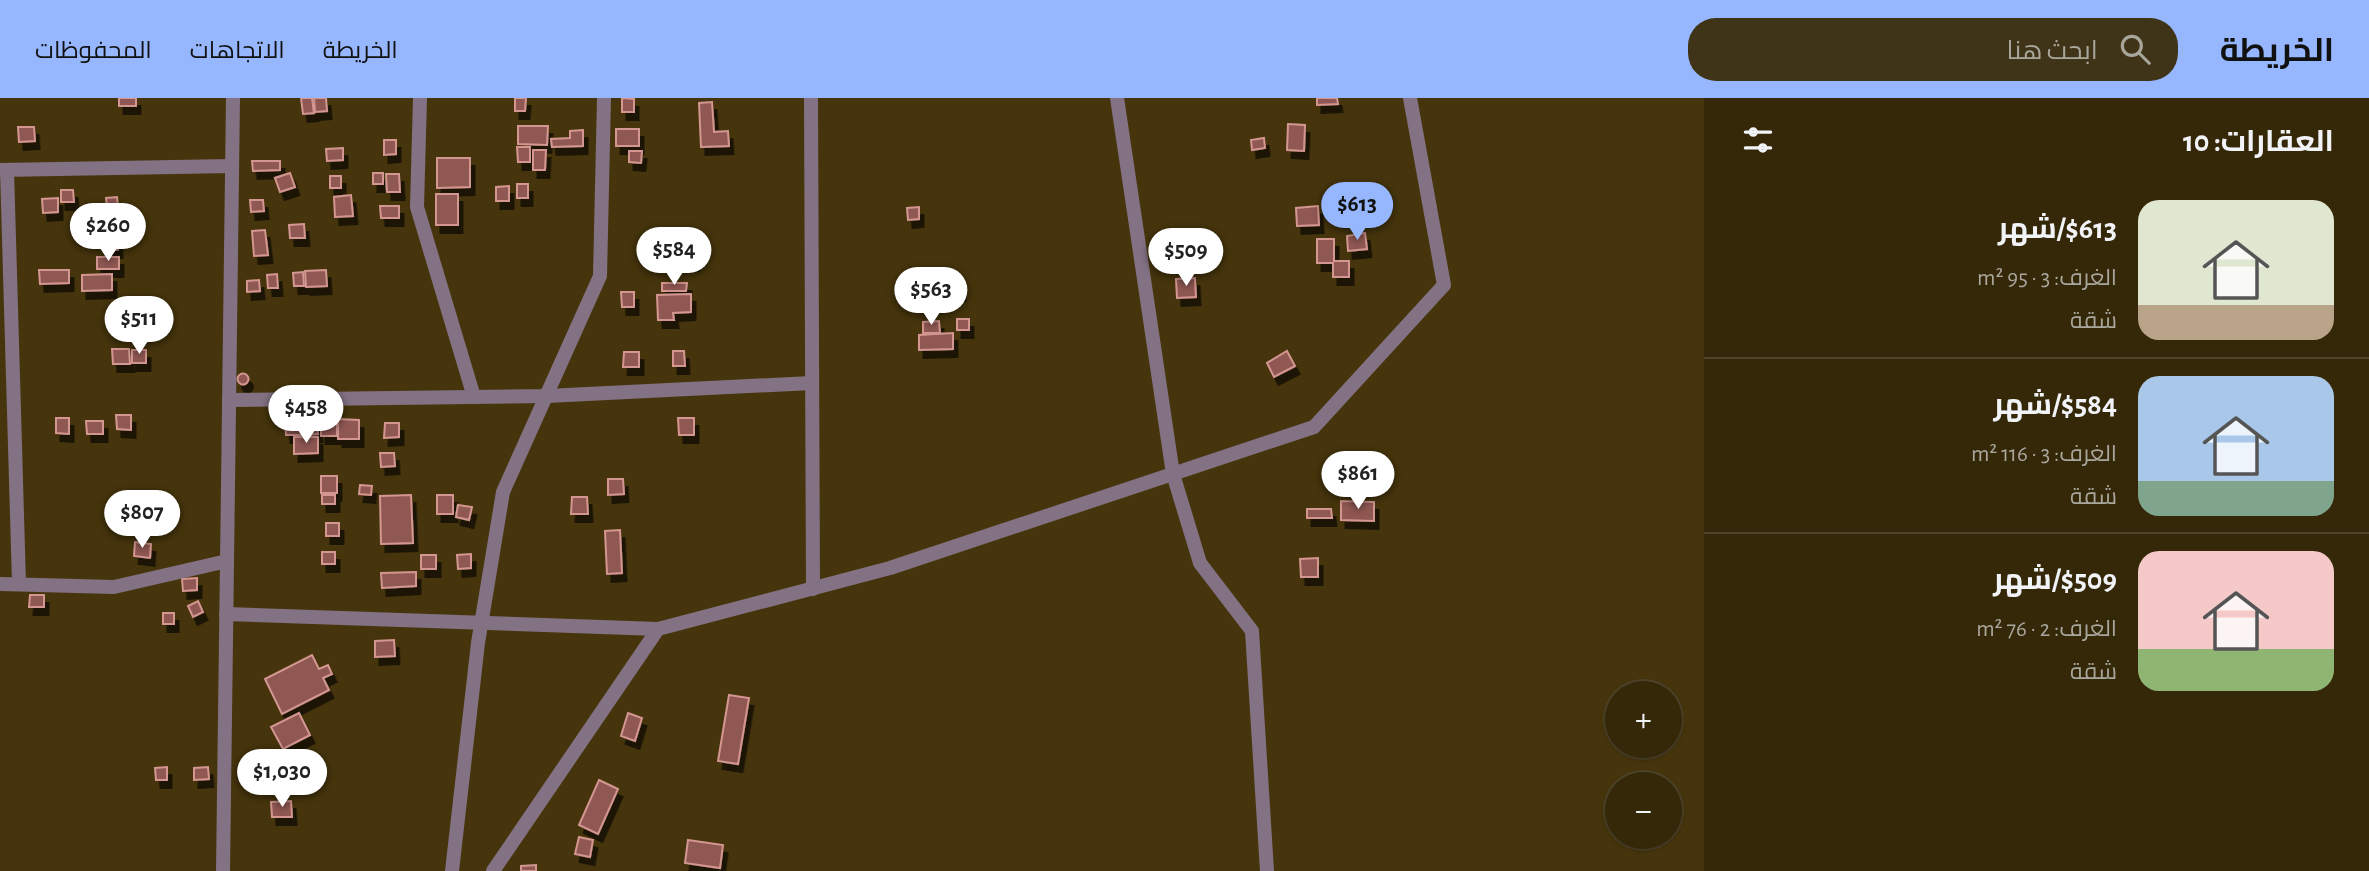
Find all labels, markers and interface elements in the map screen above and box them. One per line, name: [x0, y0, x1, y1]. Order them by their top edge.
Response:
search box: [1688, 18, 2178, 81]
icon: search: [2116, 30, 2154, 68]
text: الخريطة: [2220, 35, 2334, 68]
text: ابحث هنا: [2006, 38, 2098, 64]
text: المحفوظات: [35, 39, 152, 63]
text: الاتجاهات: [190, 39, 285, 63]
text: الخريطة: [323, 39, 398, 63]
icon: filters: [1739, 121, 1777, 159]
text: العقارات: 10: [2183, 127, 2334, 157]
pin: $613: [1316, 183, 1398, 242]
text: $613: [1337, 193, 1377, 216]
pin: $260: [67, 204, 149, 263]
text: $260: [86, 214, 130, 237]
text: $613/شهر: [1998, 214, 2117, 244]
pin: $584: [633, 228, 715, 287]
pin: $509: [1145, 228, 1227, 288]
icon: home: [2194, 228, 2278, 312]
text: $584: [652, 238, 696, 261]
text: $509: [1164, 239, 1208, 262]
text: الغرف: 3 · 95 m²: [1977, 267, 2117, 290]
pin: $563: [890, 268, 972, 327]
text: $563: [910, 278, 952, 301]
pin: $511: [98, 296, 180, 356]
text: $511: [121, 307, 157, 330]
text: شقة: [2070, 310, 2117, 333]
pin: $458: [265, 386, 347, 445]
text: $584/شهر: [1993, 390, 2117, 420]
text: $458: [284, 396, 328, 419]
icon: home: [2194, 404, 2278, 488]
text: الغرف: 3 · 116 m²: [1971, 443, 2117, 466]
pin: $861: [1317, 452, 1399, 511]
text: $861: [1337, 462, 1379, 485]
text: شقة: [2070, 486, 2117, 509]
pin: $807: [101, 490, 183, 550]
text: $807: [120, 501, 164, 524]
text: $509/شهر: [1993, 565, 2117, 595]
icon: home: [2194, 579, 2278, 663]
text: الغرف: 2 · 76 m²: [1976, 618, 2117, 641]
text: شقة: [2070, 661, 2117, 684]
map controls: [1605, 681, 1682, 849]
button: +: [1605, 681, 1682, 758]
pin: $1,030: [225, 750, 339, 809]
text: $1,030: [253, 760, 311, 783]
button: −: [1605, 772, 1682, 849]

